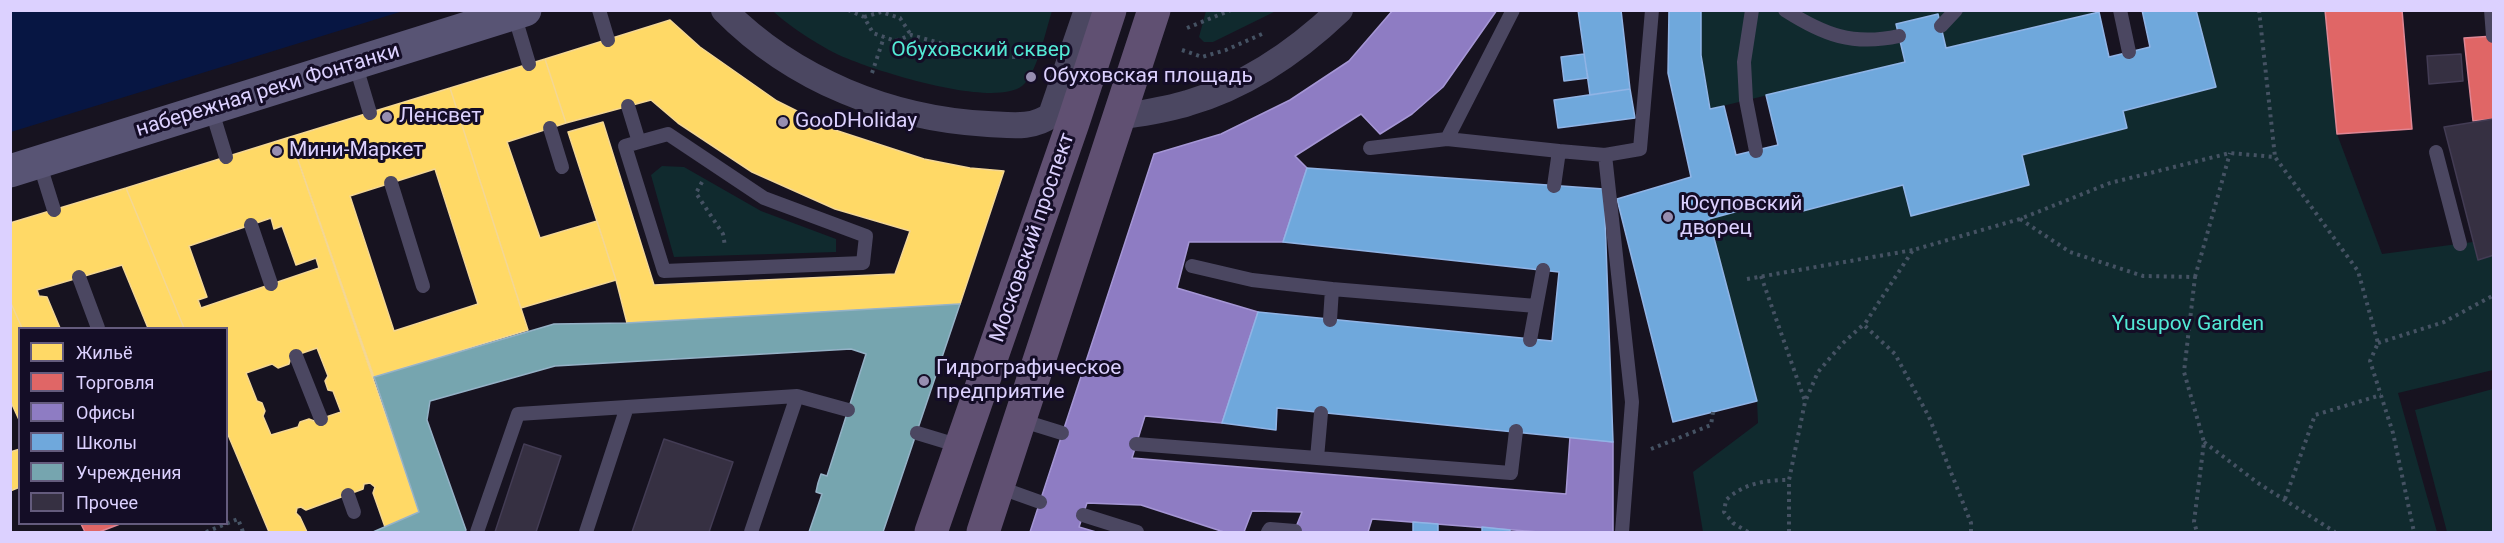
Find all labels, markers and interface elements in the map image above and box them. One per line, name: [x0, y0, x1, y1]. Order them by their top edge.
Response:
park label: Обуховский сквер: [891, 38, 1071, 64]
street label: набережная реки Фонтанки: [133, 39, 403, 143]
place label: Обуховская площадь: [1043, 64, 1253, 90]
marker: Обуховская площадь: [1024, 70, 1038, 84]
place label: Ленсвет: [399, 104, 481, 130]
place label: GooDHoliday: [795, 109, 917, 135]
marker: Ленсвет: [380, 110, 394, 124]
marker: GooDHoliday: [776, 115, 790, 129]
street label: Московский проспект: [985, 130, 1081, 346]
place label: Мини-Маркет: [289, 138, 423, 164]
marker: Мини-Маркет: [270, 144, 284, 158]
place label: Юсуповский дворец: [1680, 192, 1802, 242]
marker: Юсуповский дворец: [1661, 210, 1675, 224]
park label: Yusupov Garden: [2112, 312, 2264, 338]
legend: [18, 327, 228, 525]
text: Жильё: [76, 342, 132, 363]
place label: Гидрографическое предприятие: [936, 356, 1121, 406]
text: Торговля: [76, 372, 154, 393]
marker: Гидрографическое предприятие: [917, 374, 931, 388]
text: Офисы: [76, 402, 135, 423]
text: Школы: [76, 432, 137, 453]
text: Учреждения: [76, 462, 181, 483]
text: Прочее: [76, 492, 138, 513]

